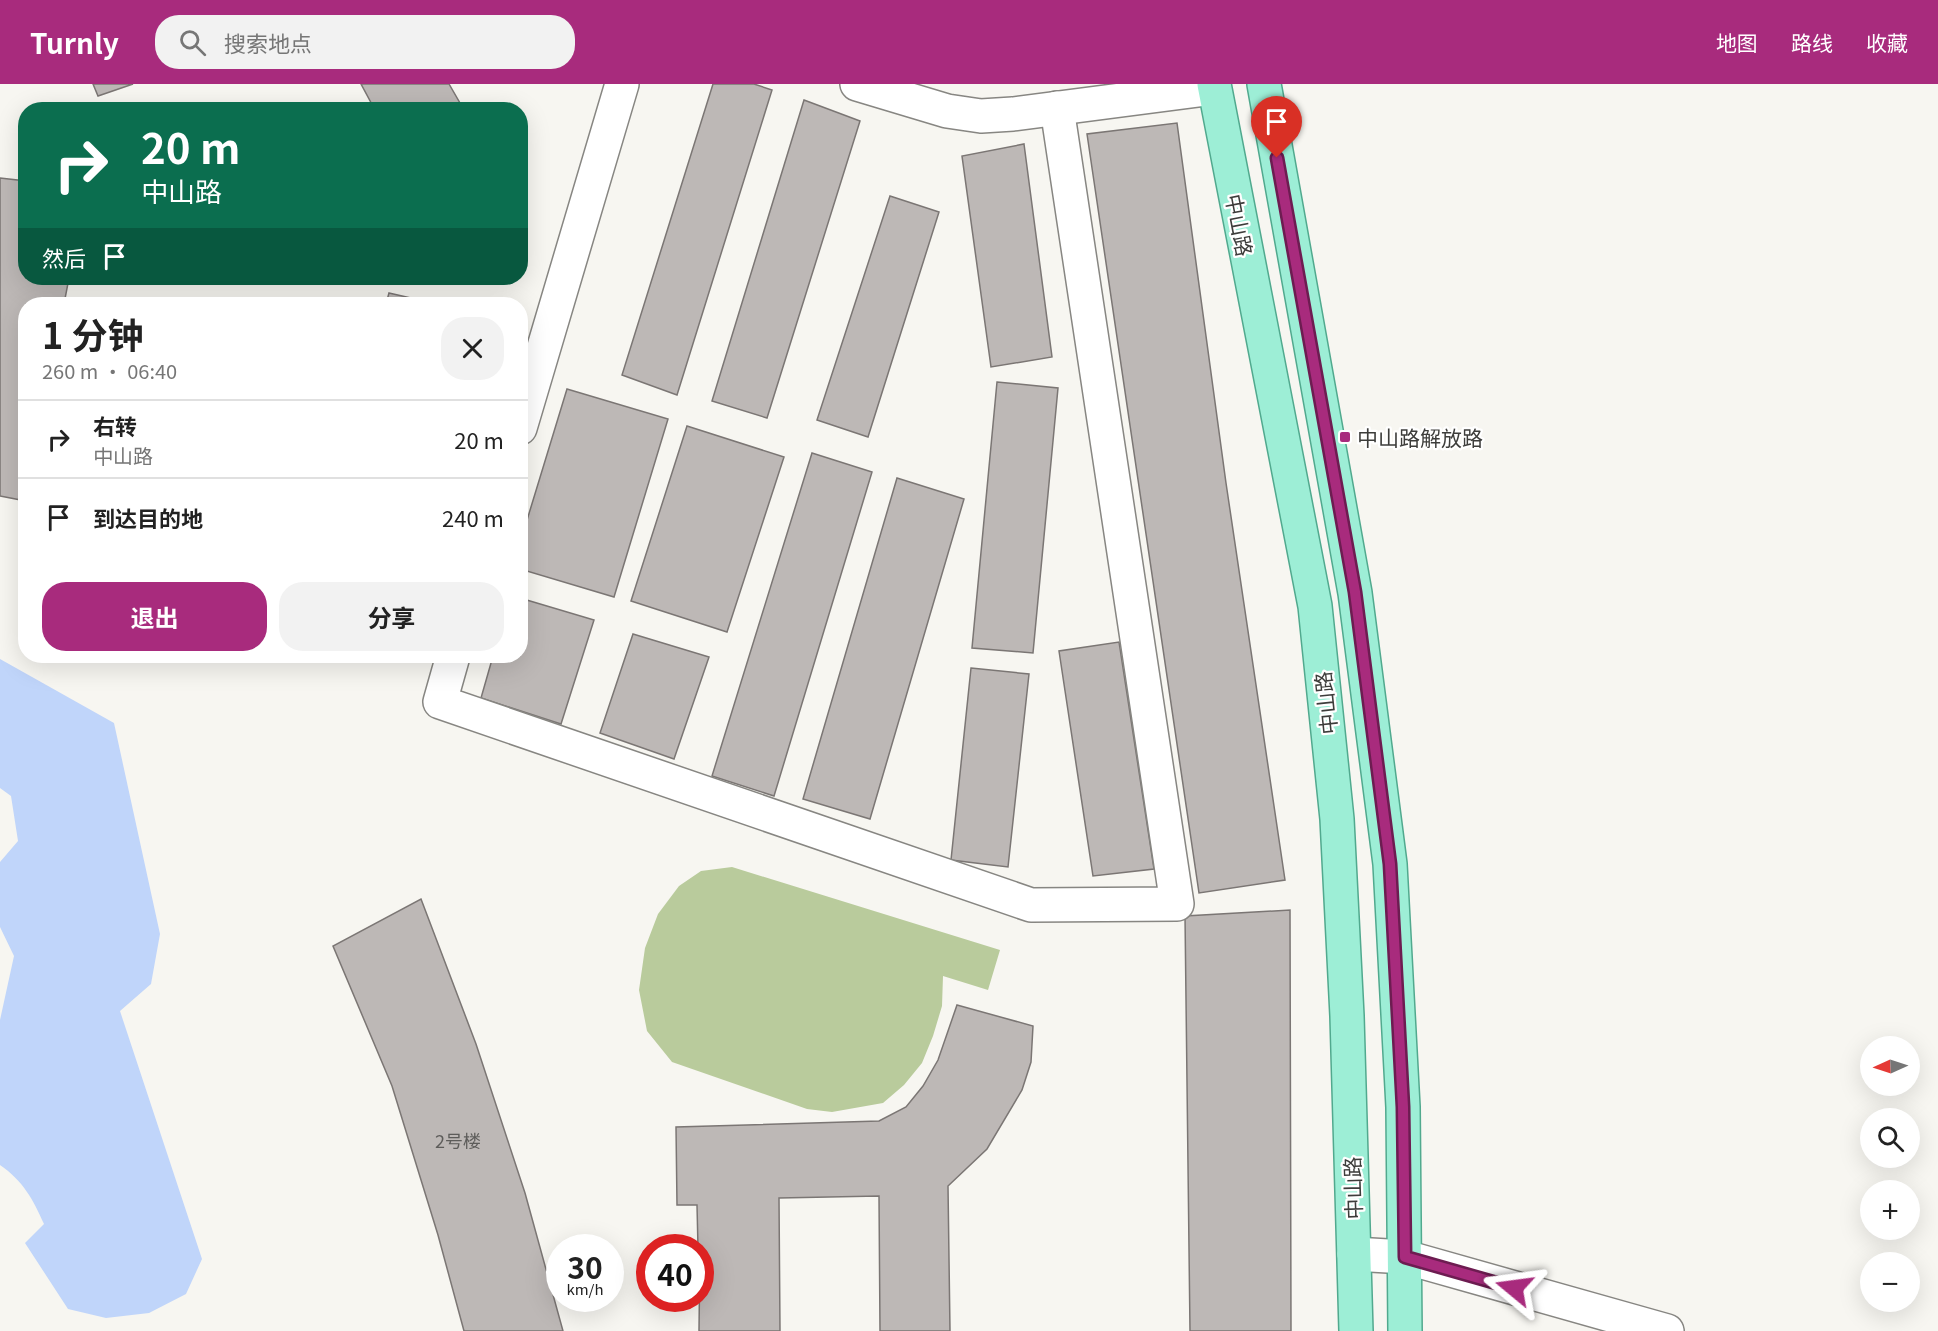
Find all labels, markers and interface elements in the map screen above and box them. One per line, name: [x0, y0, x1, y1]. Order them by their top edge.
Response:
search box: [155, 15, 575, 69]
text: Turnly: [30, 22, 119, 62]
icon: search: [176, 26, 209, 59]
text: 搜索地点: [224, 26, 312, 58]
text: 地图: [1716, 27, 1758, 57]
text: 路线: [1791, 27, 1833, 57]
text: 收藏: [1866, 27, 1908, 57]
pin: [1251, 96, 1302, 158]
icon: arrive: [1260, 105, 1293, 138]
text: 20 m: [141, 115, 241, 176]
icon: right: [42, 126, 120, 204]
text: 中山路: [141, 171, 222, 210]
street label: 中山路: [1219, 191, 1261, 259]
icon: arrive: [98, 240, 131, 273]
text: 然后: [42, 241, 86, 273]
text: 1 分钟: [42, 307, 143, 359]
button: close: [441, 317, 504, 380]
text: 260 m · 06:40: [42, 356, 177, 385]
text: 右转: [93, 409, 137, 441]
place label: 中山路解放路: [1357, 422, 1483, 452]
icon: right: [42, 423, 75, 456]
text: 20 m: [454, 423, 504, 455]
marker: 中山路解放路: [1338, 430, 1352, 444]
text: 中山路: [93, 441, 153, 470]
icon: arrive: [42, 501, 75, 534]
text: 到达目的地: [93, 501, 203, 533]
text: 240 m: [442, 501, 504, 533]
button: 退出: [42, 582, 267, 651]
button: 分享: [279, 582, 504, 651]
street label: 中山路: [1307, 670, 1343, 736]
north arrow: [1860, 1036, 1920, 1096]
map controls: [1860, 1036, 1920, 1312]
button: search: [1860, 1108, 1920, 1168]
house number: 2号楼: [435, 1127, 481, 1153]
street label: 中山路: [1336, 1156, 1368, 1220]
button: +: [1860, 1180, 1920, 1240]
speed limit sign: 40: [636, 1234, 714, 1312]
text: 30: [567, 1244, 603, 1288]
button: −: [1860, 1252, 1920, 1312]
position arrow: [1482, 1256, 1546, 1320]
text: km/h: [566, 1278, 604, 1299]

